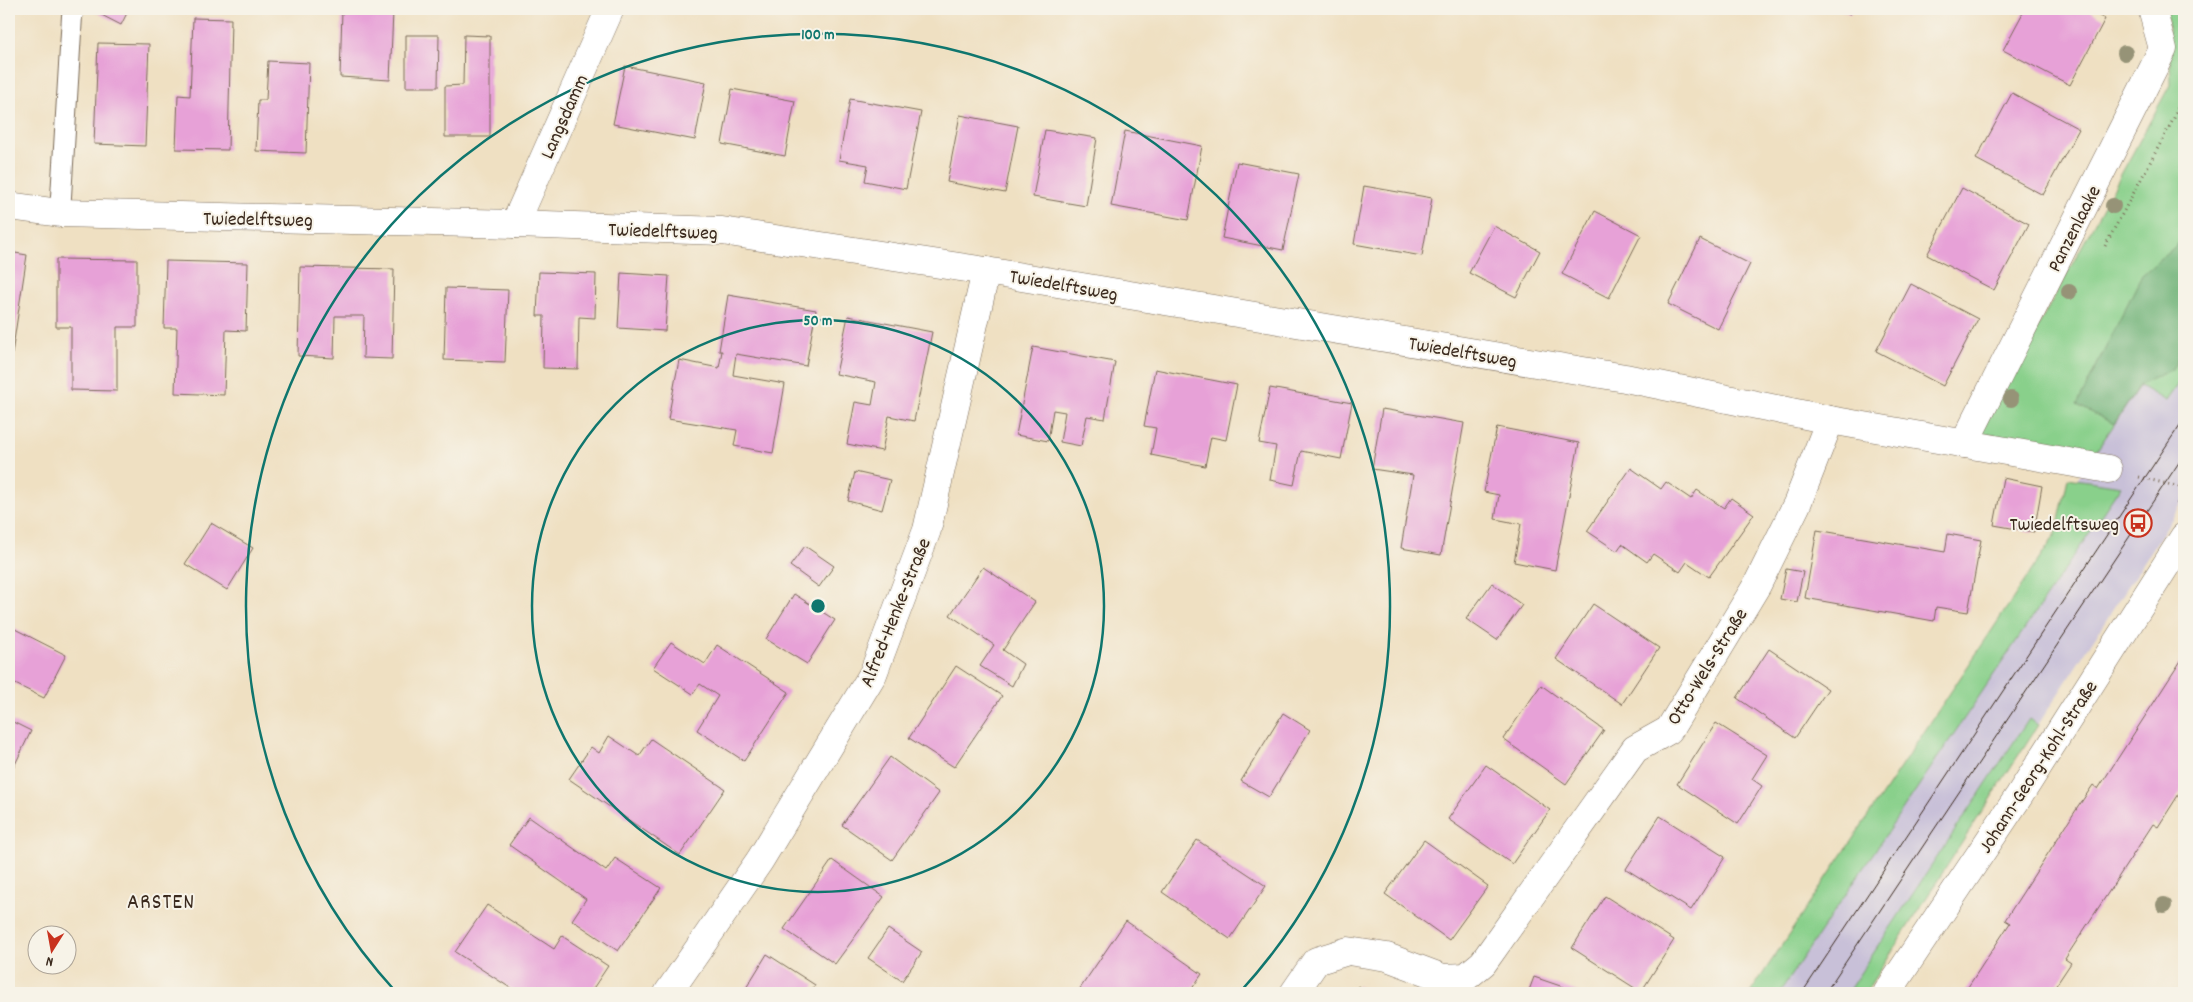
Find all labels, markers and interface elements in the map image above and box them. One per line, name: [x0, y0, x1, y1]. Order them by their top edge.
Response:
text: 100 m: [801, 25, 835, 47]
street label: Langsdamm: [535, 70, 597, 164]
street label: Panzenlaake: [2042, 181, 2110, 278]
street label: Twiedelftsweg: [203, 206, 313, 236]
street label: Twiedelftsweg: [608, 217, 718, 249]
street label: Twiedelftsweg: [1007, 264, 1120, 310]
text: 50 m: [804, 311, 832, 333]
street label: Twiedelftsweg: [1406, 331, 1519, 377]
bus stop icon: Twiedelftsweg: [2123, 508, 2153, 538]
place label: Twiedelftsweg: [2009, 512, 2119, 540]
street label: Alfred-Henke-Straße: [854, 534, 940, 692]
centre of rings: [809, 597, 827, 615]
street label: Otto-Wels-Straße: [1661, 603, 1756, 732]
street label: Johann-Georg-Kohl-Straße: [1973, 676, 2106, 860]
district label: ARSTEN: [127, 888, 195, 919]
north arrow: [28, 924, 78, 974]
text: N: [45, 950, 55, 971]

